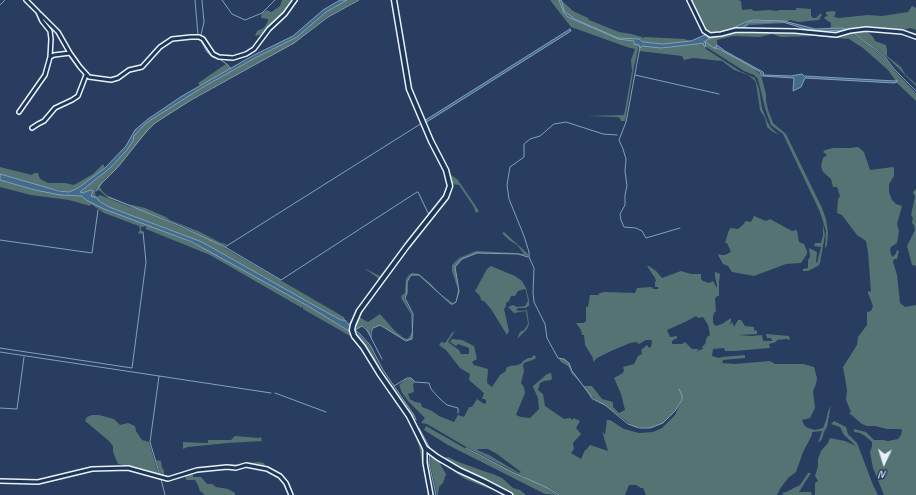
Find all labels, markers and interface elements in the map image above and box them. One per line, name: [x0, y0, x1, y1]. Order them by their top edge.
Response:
north arrow: [864, 443, 904, 483]
text: N: [879, 468, 887, 482]

